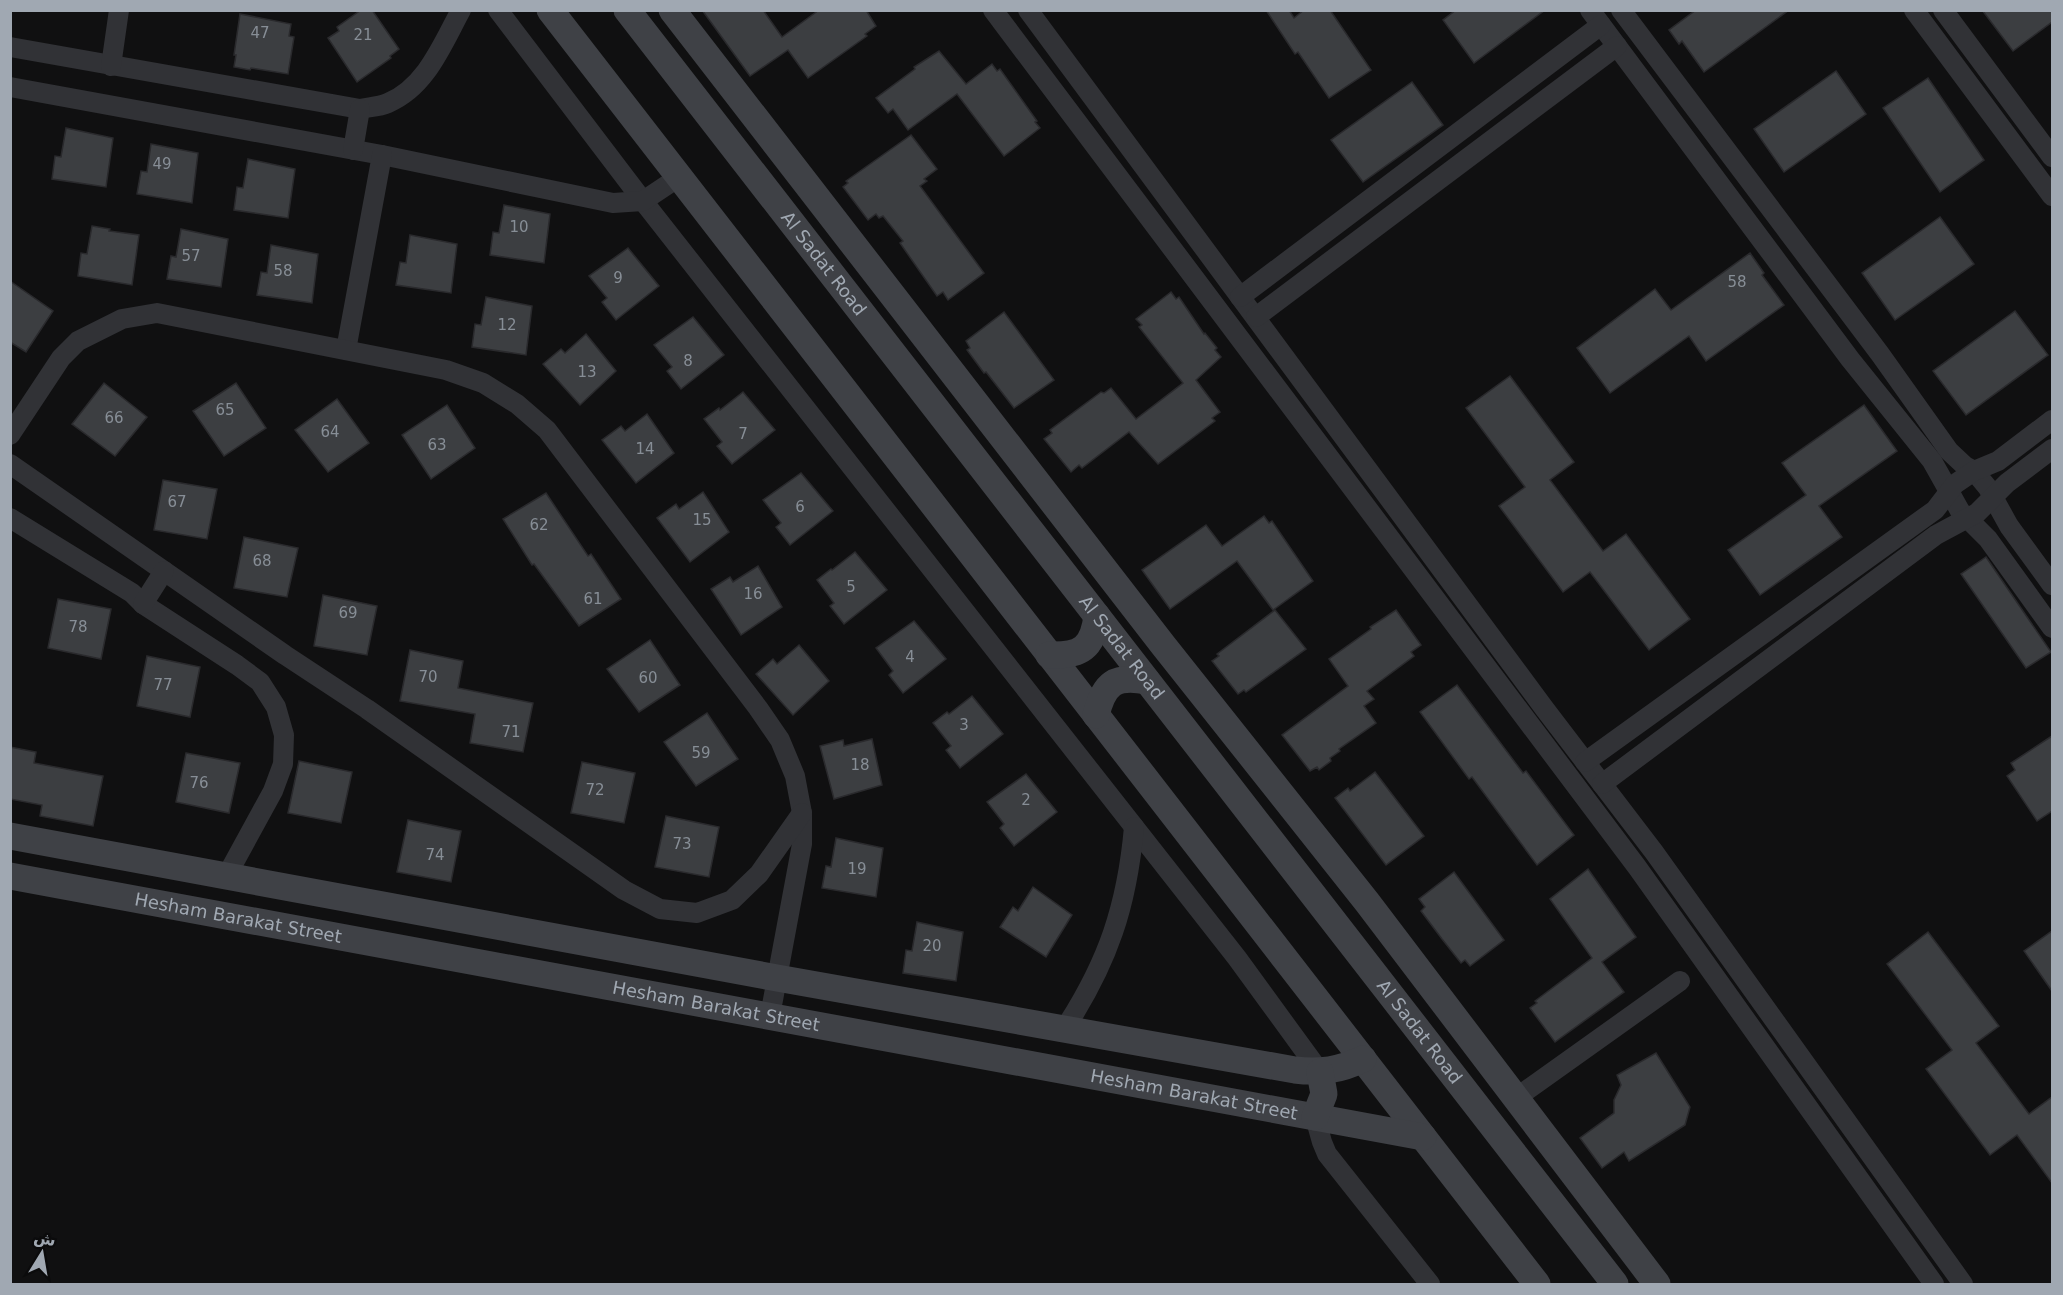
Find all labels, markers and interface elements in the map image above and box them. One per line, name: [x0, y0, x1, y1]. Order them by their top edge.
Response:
house number: 47: [250, 24, 270, 42]
house number: 21: [353, 26, 373, 44]
house number: 49: [152, 155, 172, 173]
street label: Al Sadat Road: [777, 207, 871, 320]
house number: 10: [509, 218, 529, 236]
house number: 57: [181, 247, 201, 265]
house number: 58: [273, 262, 293, 280]
house number: 9: [613, 269, 623, 287]
house number: 58: [1727, 273, 1747, 291]
house number: 12: [497, 316, 517, 334]
house number: 8: [683, 352, 693, 370]
house number: 13: [577, 363, 597, 381]
house number: 65: [215, 401, 235, 419]
house number: 66: [104, 409, 124, 427]
house number: 64: [320, 423, 340, 441]
house number: 7: [738, 425, 748, 443]
house number: 63: [427, 436, 447, 454]
house number: 14: [635, 440, 655, 458]
house number: 67: [167, 493, 187, 511]
house number: 6: [795, 498, 805, 516]
house number: 15: [692, 511, 712, 529]
house number: 62: [529, 516, 549, 534]
house number: 68: [252, 552, 272, 570]
house number: 5: [846, 578, 856, 596]
house number: 16: [743, 585, 763, 603]
house number: 61: [583, 590, 603, 608]
street label: Al Sadat Road: [1075, 591, 1169, 704]
house number: 69: [338, 604, 358, 622]
house number: 78: [68, 618, 88, 636]
house number: 4: [905, 648, 915, 666]
house number: 70: [418, 668, 438, 686]
house number: 60: [638, 669, 658, 687]
house number: 77: [153, 676, 173, 694]
house number: 3: [959, 716, 969, 734]
house number: 71: [501, 723, 521, 741]
house number: 59: [691, 744, 711, 762]
house number: 18: [850, 756, 870, 774]
house number: 76: [189, 774, 209, 792]
house number: 72: [585, 781, 605, 799]
house number: 2: [1021, 791, 1031, 809]
house number: 73: [672, 835, 692, 853]
house number: 74: [425, 846, 445, 864]
house number: 19: [847, 860, 867, 878]
street label: Hesham Barakat Street: [133, 888, 344, 947]
house number: 20: [922, 937, 942, 955]
street label: Al Sadat Road: [1373, 975, 1467, 1088]
street label: Hesham Barakat Street: [611, 977, 821, 1035]
street label: Hesham Barakat Street: [1089, 1065, 1299, 1124]
north arrow: [12, 1223, 72, 1283]
text: ش: [32, 1227, 57, 1250]

